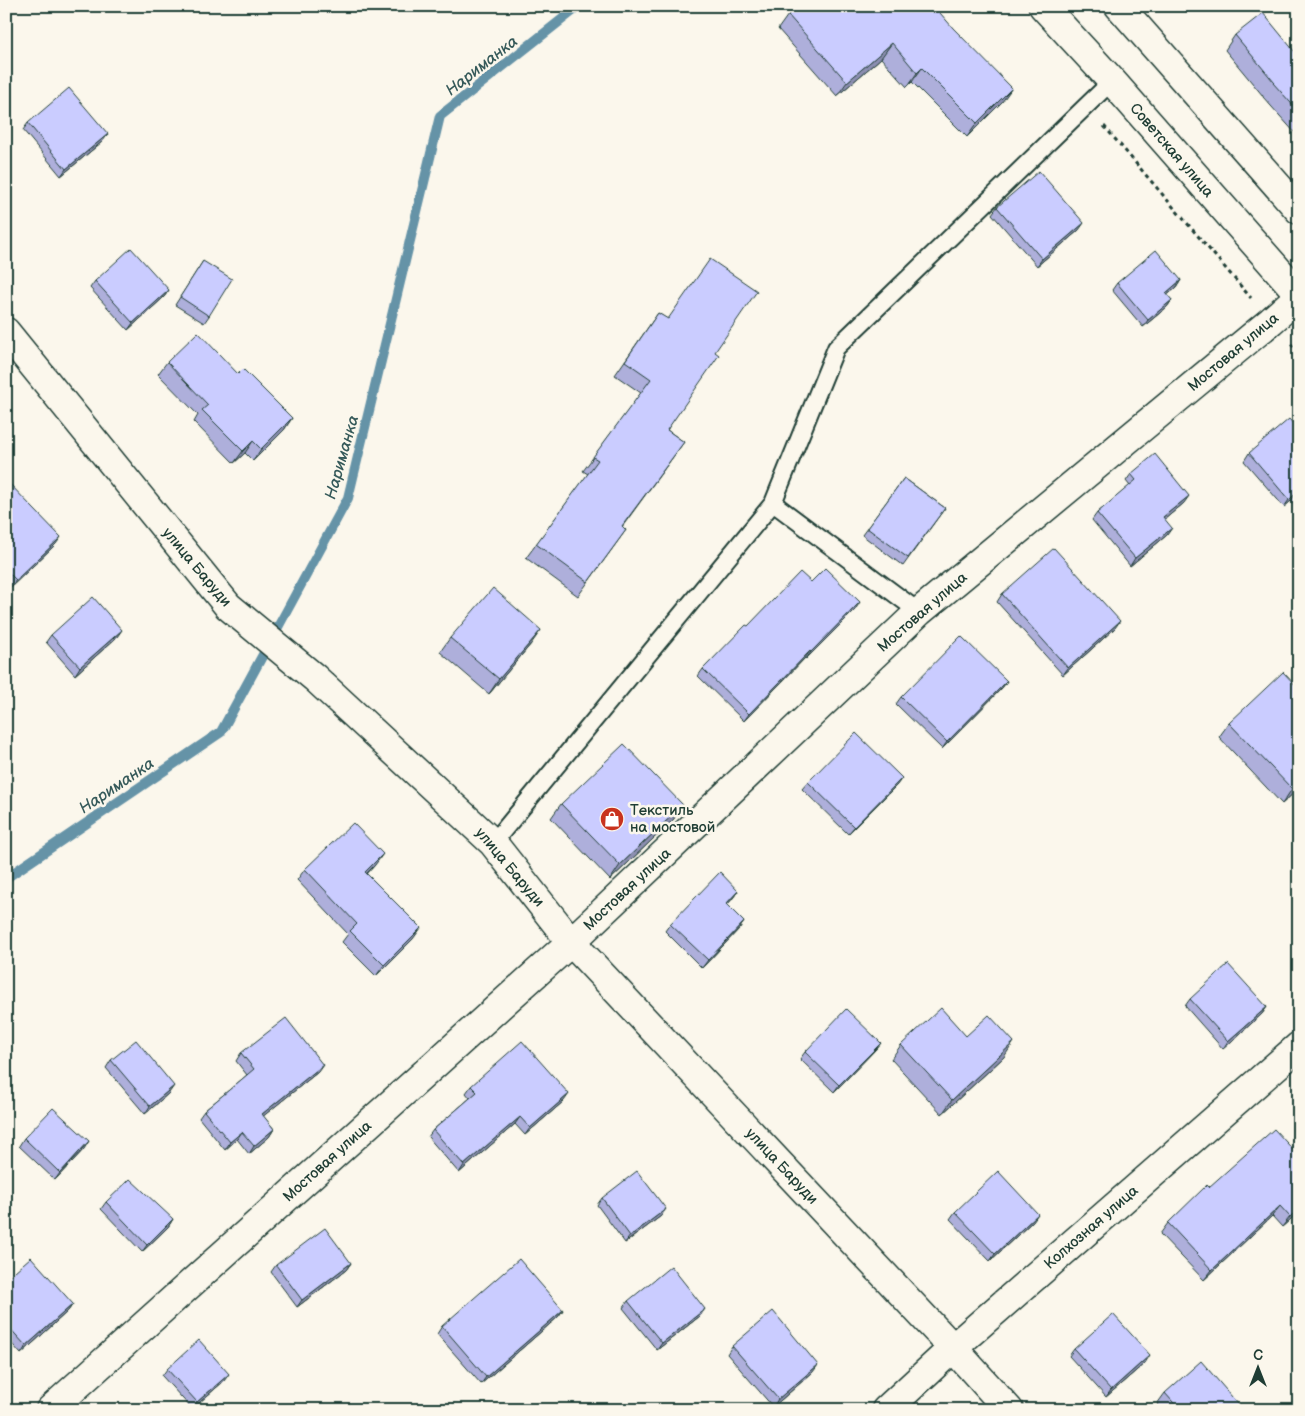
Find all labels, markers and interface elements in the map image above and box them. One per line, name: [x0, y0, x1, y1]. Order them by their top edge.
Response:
water label: Нариманка: [442, 32, 522, 100]
street label: Советская улица: [1126, 99, 1218, 201]
street label: Мостовая улица: [1184, 309, 1283, 396]
water label: Нариманка: [321, 413, 363, 502]
street label: улица Баруди: [158, 524, 235, 611]
street label: Мостовая улица: [874, 568, 971, 657]
water label: Нариманка: [76, 754, 158, 818]
place label: Текстиль на мостовой: [630, 801, 715, 837]
shop icon: Текстиль на мостовой: [599, 806, 625, 832]
street label: улица Баруди: [471, 824, 548, 911]
street label: Мостовая улица: [580, 844, 675, 935]
street label: Мостовая улица: [279, 1116, 376, 1206]
street label: улица Баруди: [741, 1124, 822, 1209]
street label: Колхозная улица: [1040, 1181, 1142, 1273]
north arrow: [1232, 1344, 1282, 1394]
text: С: [1253, 1347, 1263, 1364]

